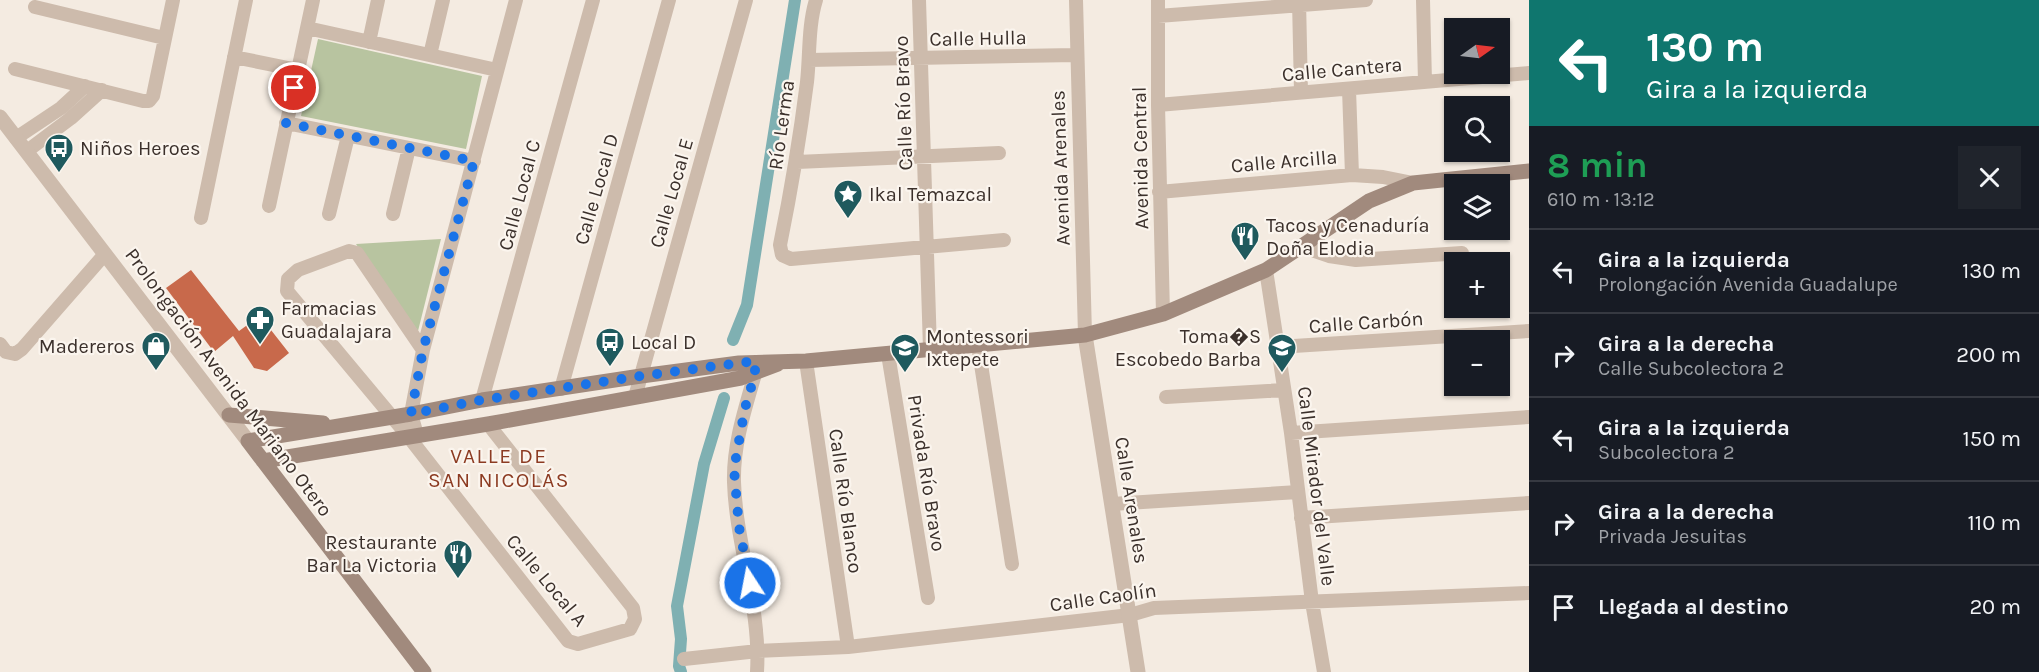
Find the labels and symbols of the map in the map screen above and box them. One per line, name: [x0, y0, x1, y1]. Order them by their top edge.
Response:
north arrow: [1444, 18, 1510, 84]
street label: Calle Hulla: [929, 26, 1027, 51]
street label: Calle Río Bravo: [890, 35, 917, 171]
street label: Calle Cantera: [1281, 53, 1403, 86]
pin: [268, 62, 319, 113]
street label: Río Lerma: [764, 79, 799, 171]
street label: Avenida Central: [1128, 86, 1153, 230]
street label: Avenida Arenales: [1046, 90, 1075, 246]
street label: Calle Local D: [570, 131, 623, 247]
bus stop icon: Niños Heroes: [43, 132, 75, 174]
street label: Calle Local E: [645, 136, 698, 250]
place label: Niños Heroes: [80, 137, 200, 160]
street label: Calle Local C: [494, 137, 545, 253]
street label: Calle Arcilla: [1230, 145, 1338, 178]
place icon: Ikal Temazcal: [832, 178, 864, 220]
place label: Ikal Temazcal: [869, 183, 992, 206]
place label: Tacos y Cenaduría Doña Elodia: [1266, 214, 1430, 260]
restaurant icon: Tacos y Cenaduría Doña Elodia: [1229, 220, 1261, 262]
street label: Prolongación Avenida Mariano Otero: [120, 244, 337, 521]
place label: Farmacias Guadalajara: [281, 297, 392, 343]
pharmacy icon: Farmacias Guadalajara: [244, 304, 276, 346]
street label: Calle Carbón: [1308, 307, 1424, 338]
place label: Montessori Ixtepete: [926, 325, 1029, 371]
place label: Toma�S Escobedo Barba: [1115, 325, 1261, 371]
bus stop icon: Local D: [594, 326, 626, 368]
shop icon: Madereros: [140, 330, 172, 372]
place label: Local D: [631, 331, 696, 354]
school or university icon: Montessori Ixtepete: [889, 332, 921, 374]
school or university icon: Toma�S Escobedo Barba: [1266, 332, 1298, 374]
place label: Madereros: [39, 335, 135, 358]
street label: Calle Mirador del Valle: [1293, 385, 1340, 587]
street label: Privada Río Bravo: [903, 393, 950, 553]
street label: Calle Río Blanco: [824, 427, 867, 575]
street label: Calle Arenales: [1110, 435, 1153, 565]
district label: VALLE DE SAN NICOLÁS: [428, 444, 570, 492]
street label: Calle Local A: [502, 530, 592, 631]
place label: Restaurante Bar La Victoria: [306, 531, 437, 577]
restaurant icon: Restaurante Bar La Victoria: [442, 538, 474, 580]
position arrow: [718, 551, 782, 615]
street label: Calle Caolín: [1048, 579, 1158, 616]

